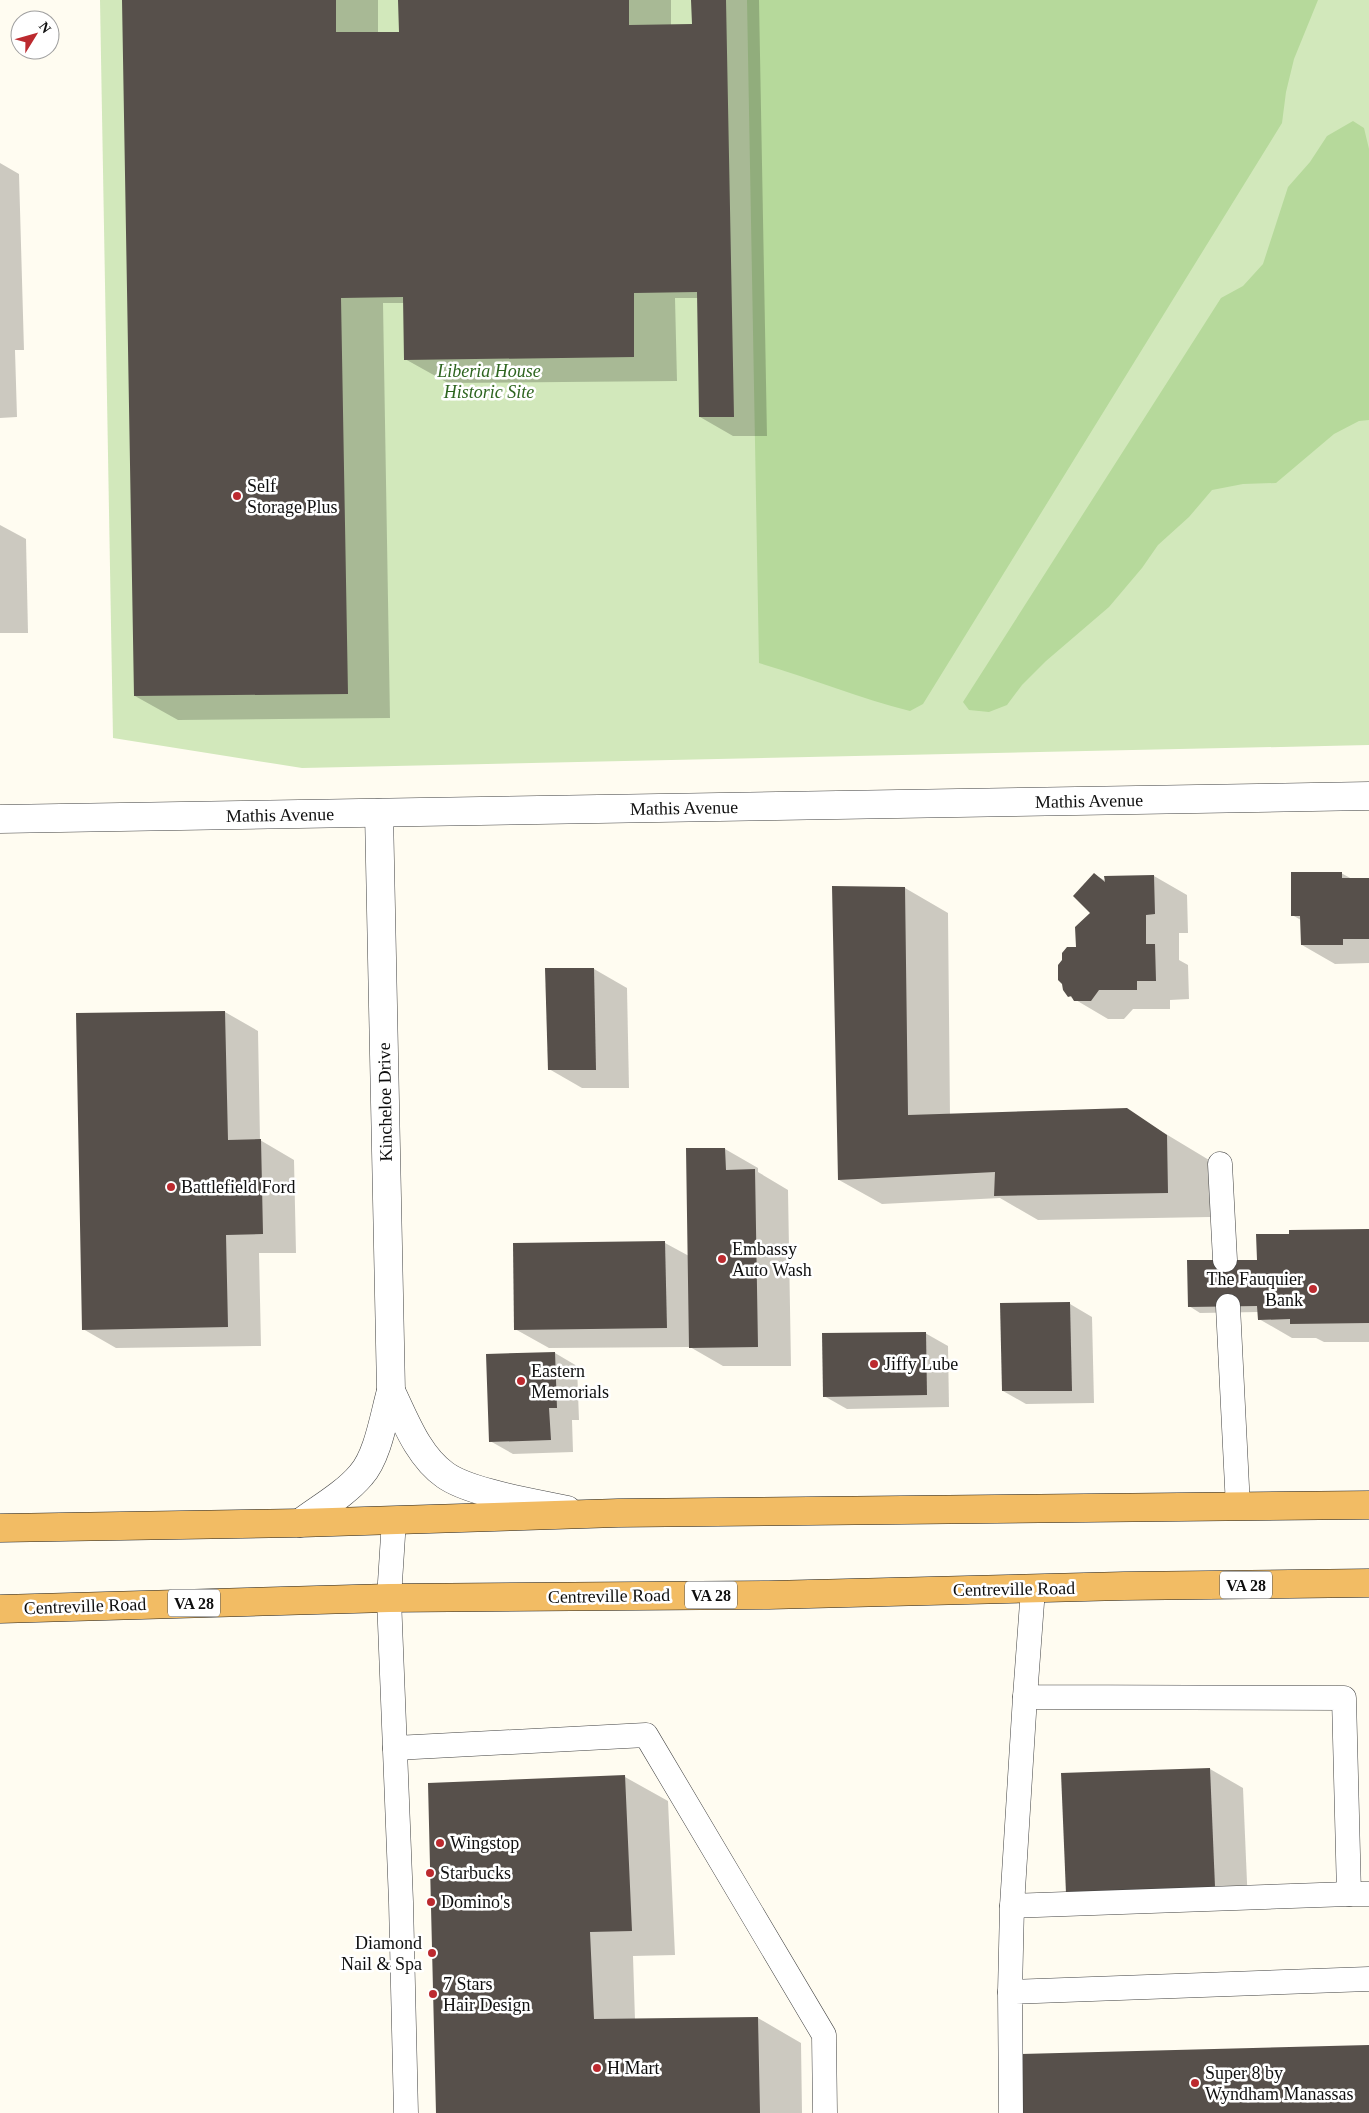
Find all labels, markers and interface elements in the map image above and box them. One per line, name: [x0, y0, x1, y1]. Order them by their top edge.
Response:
north arrow: [10, 10, 60, 60]
text: N: [36, 19, 54, 36]
park label: Liberia House Historic Site: [436, 361, 541, 402]
place label: Self Storage Plus: [247, 476, 338, 517]
marker: Self Storage Plus: [231, 490, 243, 502]
street label: Mathis Avenue: [1035, 790, 1143, 812]
street label: Mathis Avenue: [630, 797, 738, 819]
street label: Mathis Avenue: [226, 804, 334, 826]
street label: Kincheloe Drive: [374, 1042, 396, 1162]
place label: Battlefield Ford: [181, 1177, 295, 1197]
marker: Battlefield Ford: [165, 1181, 177, 1193]
place label: Embassy Auto Wash: [732, 1239, 812, 1280]
marker: Embassy Auto Wash: [716, 1253, 728, 1265]
place label: The Fauquier Bank: [1207, 1269, 1303, 1310]
marker: The Fauquier Bank: [1307, 1283, 1319, 1295]
place label: Jiffy Lube: [884, 1354, 958, 1374]
marker: Jiffy Lube: [868, 1358, 880, 1370]
place label: Eastern Memorials: [531, 1361, 609, 1402]
marker: Eastern Memorials: [515, 1375, 527, 1387]
road number: VA 28: [1220, 1572, 1272, 1598]
street label: Centreville Road: [953, 1578, 1075, 1600]
road number: VA 28: [685, 1582, 737, 1608]
street label: Centreville Road: [548, 1585, 670, 1607]
road number: VA 28: [168, 1590, 220, 1616]
street label: Centreville Road: [23, 1594, 147, 1618]
place label: Wingstop: [450, 1833, 519, 1853]
marker: Wingstop: [434, 1837, 446, 1849]
place label: Starbucks: [440, 1863, 511, 1883]
marker: Starbucks: [424, 1867, 436, 1879]
place label: Domino's: [441, 1892, 510, 1912]
marker: Domino's: [425, 1896, 437, 1908]
place label: Diamond Nail & Spa: [341, 1933, 422, 1974]
marker: Diamond Nail & Spa: [426, 1947, 438, 1959]
place label: 7 Stars Hair Design: [443, 1974, 530, 2015]
marker: 7 Stars Hair Design: [427, 1988, 439, 2000]
place label: H Mart: [607, 2058, 660, 2078]
marker: H Mart: [591, 2062, 603, 2074]
place label: Super 8 by Wyndham Manassas: [1205, 2063, 1353, 2104]
marker: Super 8 by Wyndham Manassas: [1189, 2077, 1201, 2089]

